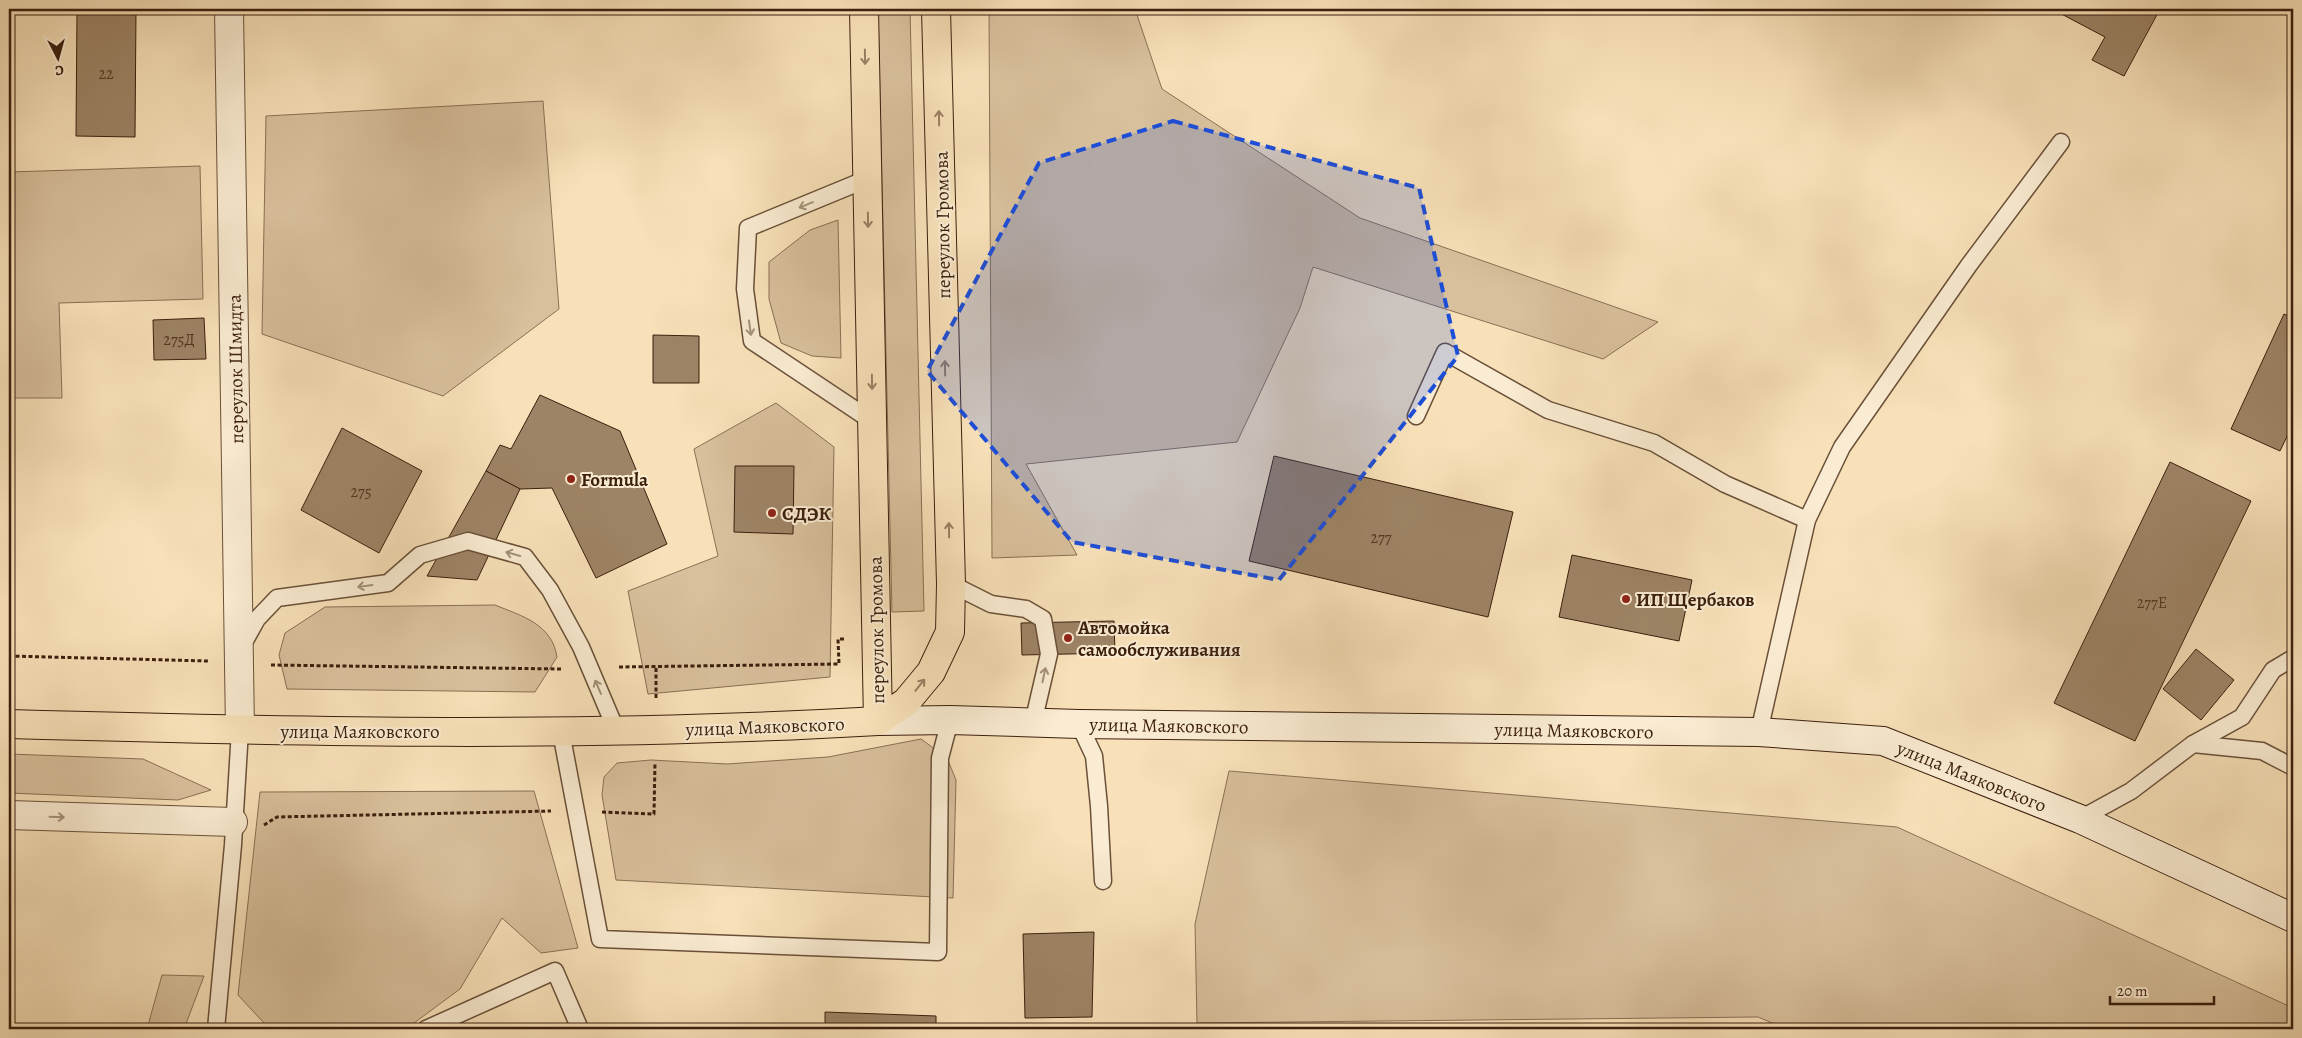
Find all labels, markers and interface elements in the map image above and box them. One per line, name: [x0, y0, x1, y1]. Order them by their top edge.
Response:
north arrow: [32, 32, 82, 82]
one-way arrow: [860, 49, 869, 65]
text: С: [54, 61, 65, 80]
house number: 22: [98, 63, 114, 85]
one-way arrow: [934, 110, 944, 126]
street label: переулок Громова: [929, 151, 957, 299]
one-way arrow: [799, 200, 814, 210]
one-way arrow: [863, 212, 873, 228]
street label: переулок Шмидта: [222, 294, 250, 444]
one-way arrow: [745, 319, 755, 335]
house number: 275Д: [163, 329, 195, 351]
one-way arrow: [940, 360, 950, 376]
one-way arrow: [867, 374, 876, 390]
place label: Formula: [581, 467, 649, 493]
marker: Formula: [565, 473, 577, 485]
house number: 275: [350, 481, 372, 503]
place label: СДЭК: [782, 501, 831, 527]
marker: СДЭК: [766, 507, 778, 519]
one-way arrow: [945, 523, 954, 539]
house number: 277: [1370, 527, 1392, 549]
one-way arrow: [505, 548, 521, 558]
street label: переулок Громова: [863, 556, 891, 704]
one-way arrow: [357, 582, 373, 592]
place label: ИП Щербаков: [1636, 587, 1754, 613]
house number: 277Е: [2137, 592, 2167, 614]
marker: ИП Щербаков: [1620, 593, 1632, 605]
place label: Автомойка самообслуживания: [1077, 615, 1241, 663]
marker: Автомойка самообслуживания: [1062, 632, 1074, 644]
one-way arrow: [1040, 668, 1049, 684]
one-way arrow: [915, 679, 926, 692]
one-way arrow: [593, 680, 603, 695]
street label: улица Маяковского: [684, 711, 845, 743]
street label: улица Маяковского: [1088, 712, 1249, 740]
street label: улица Маяковского: [1493, 717, 1654, 745]
street label: улица Маяковского: [279, 719, 440, 745]
street label: улица Маяковского: [1892, 735, 2050, 819]
one-way arrow: [49, 812, 65, 822]
scale bar: [2110, 973, 2213, 1005]
text: 20 m: [2117, 981, 2148, 1001]

